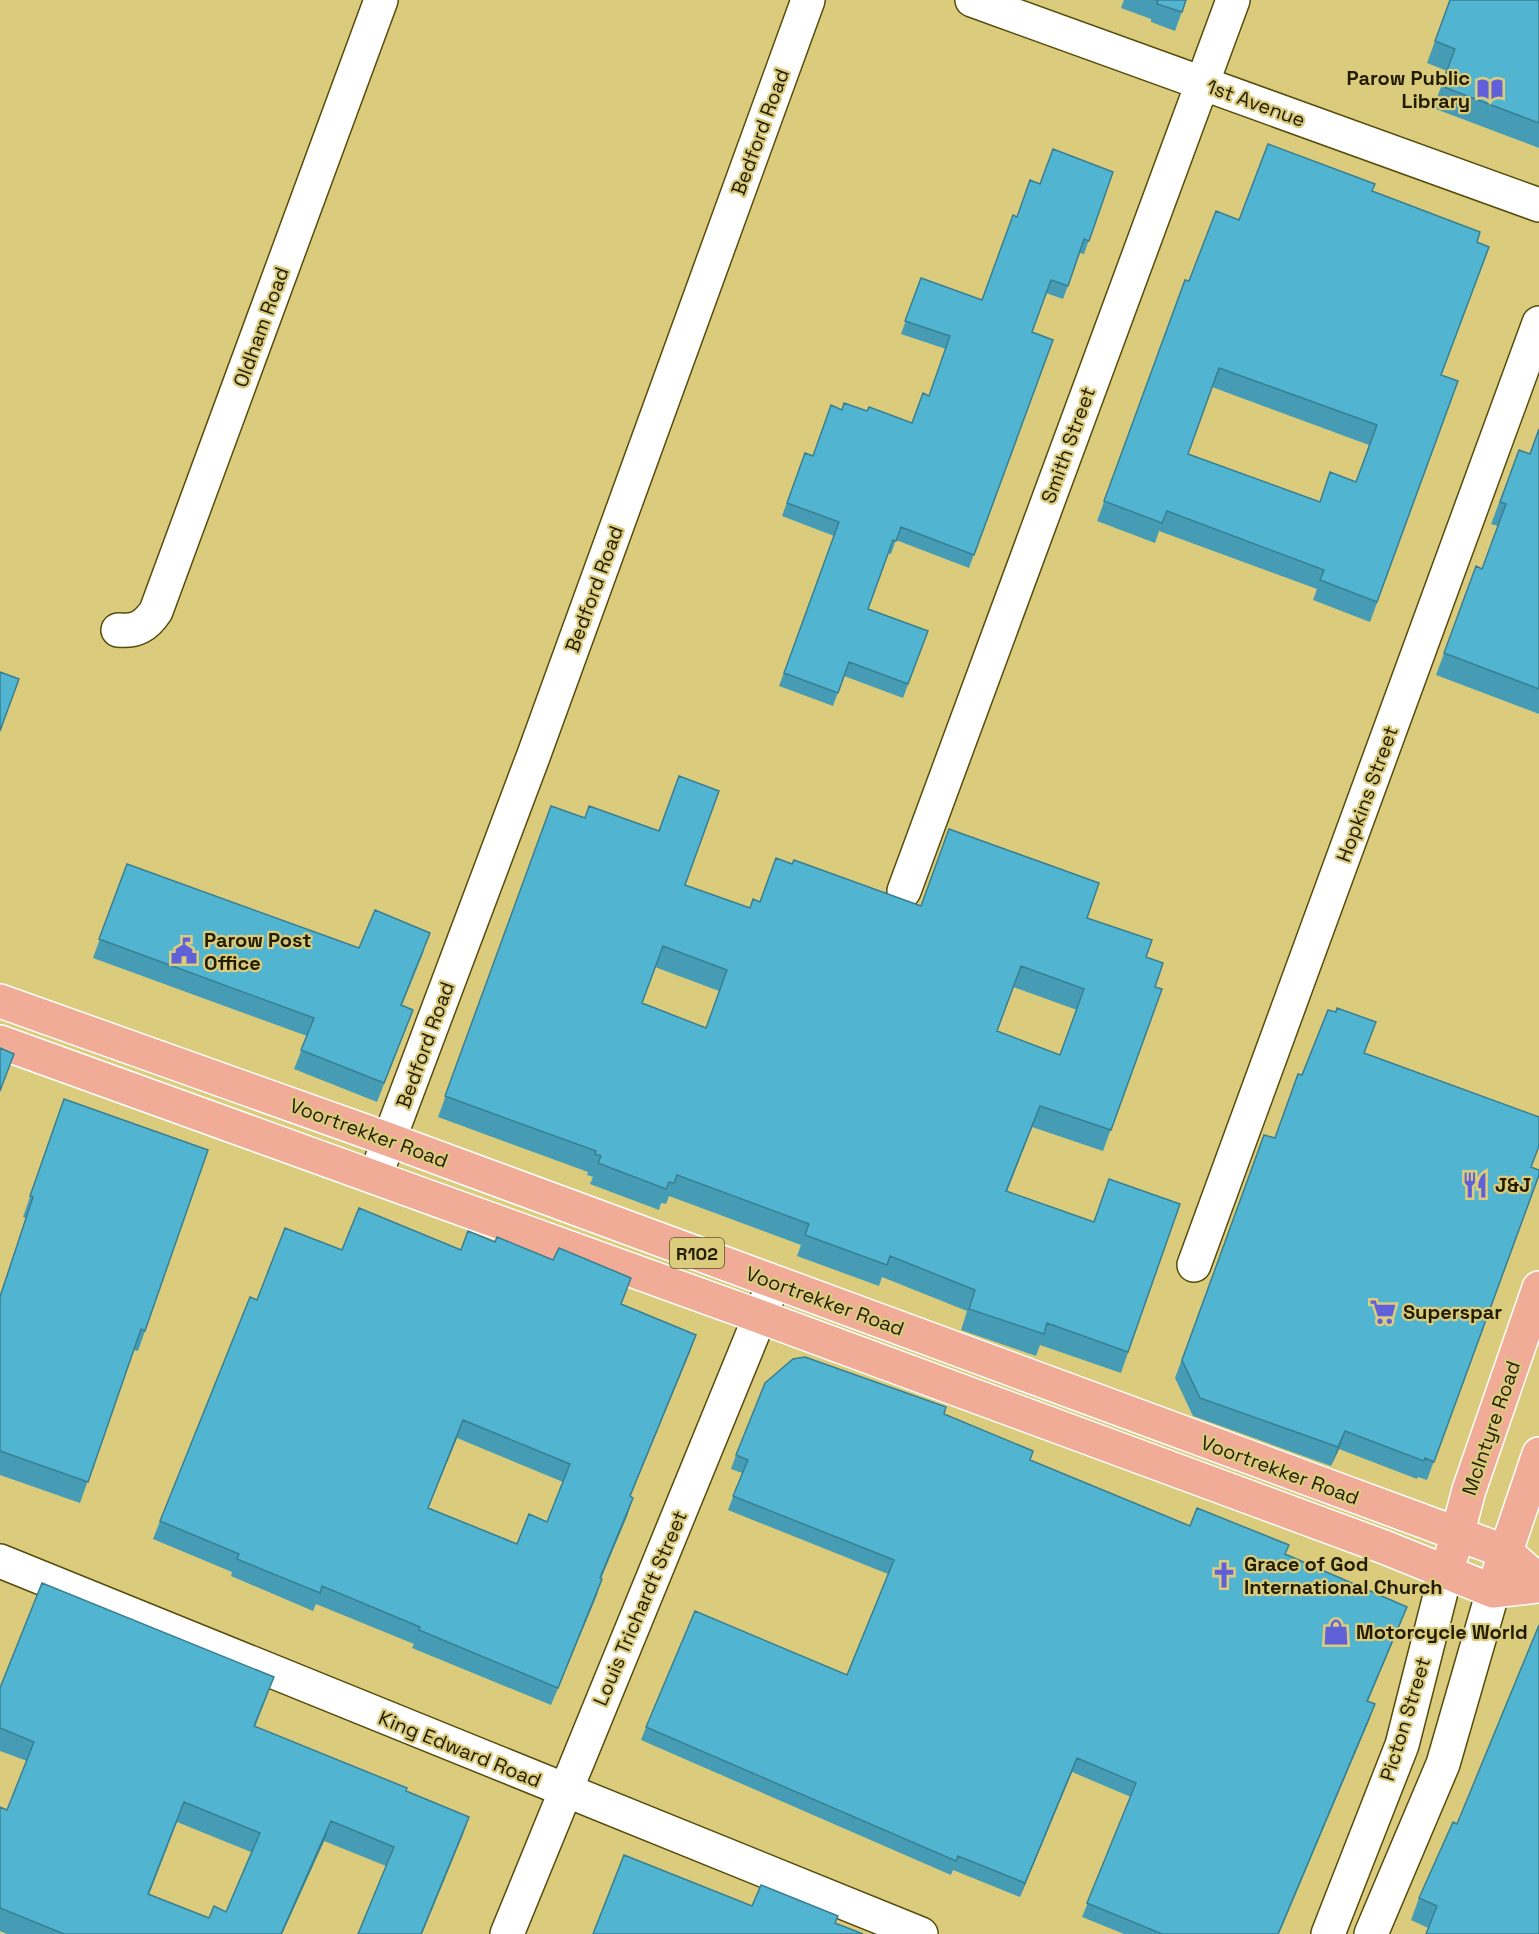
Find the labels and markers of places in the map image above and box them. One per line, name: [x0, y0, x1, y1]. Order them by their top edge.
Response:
place label: Parow Public Library: [1347, 65, 1470, 114]
library icon: Parow Public Library: [1475, 74, 1505, 104]
place label: Parow Post Office: [204, 927, 311, 976]
public building icon: Parow Post Office: [169, 936, 199, 966]
restaurant icon: J&J: [1460, 1170, 1490, 1200]
place label: J&J: [1495, 1172, 1531, 1198]
supermarket icon: Superspar: [1368, 1297, 1398, 1327]
place label: Superspar: [1403, 1299, 1502, 1325]
place label: Grace of God International Church: [1244, 1551, 1443, 1600]
church icon: Grace of God International Church: [1209, 1560, 1239, 1590]
shop icon: Motorcycle World: [1321, 1617, 1351, 1647]
place label: Motorcycle World: [1356, 1619, 1528, 1645]

